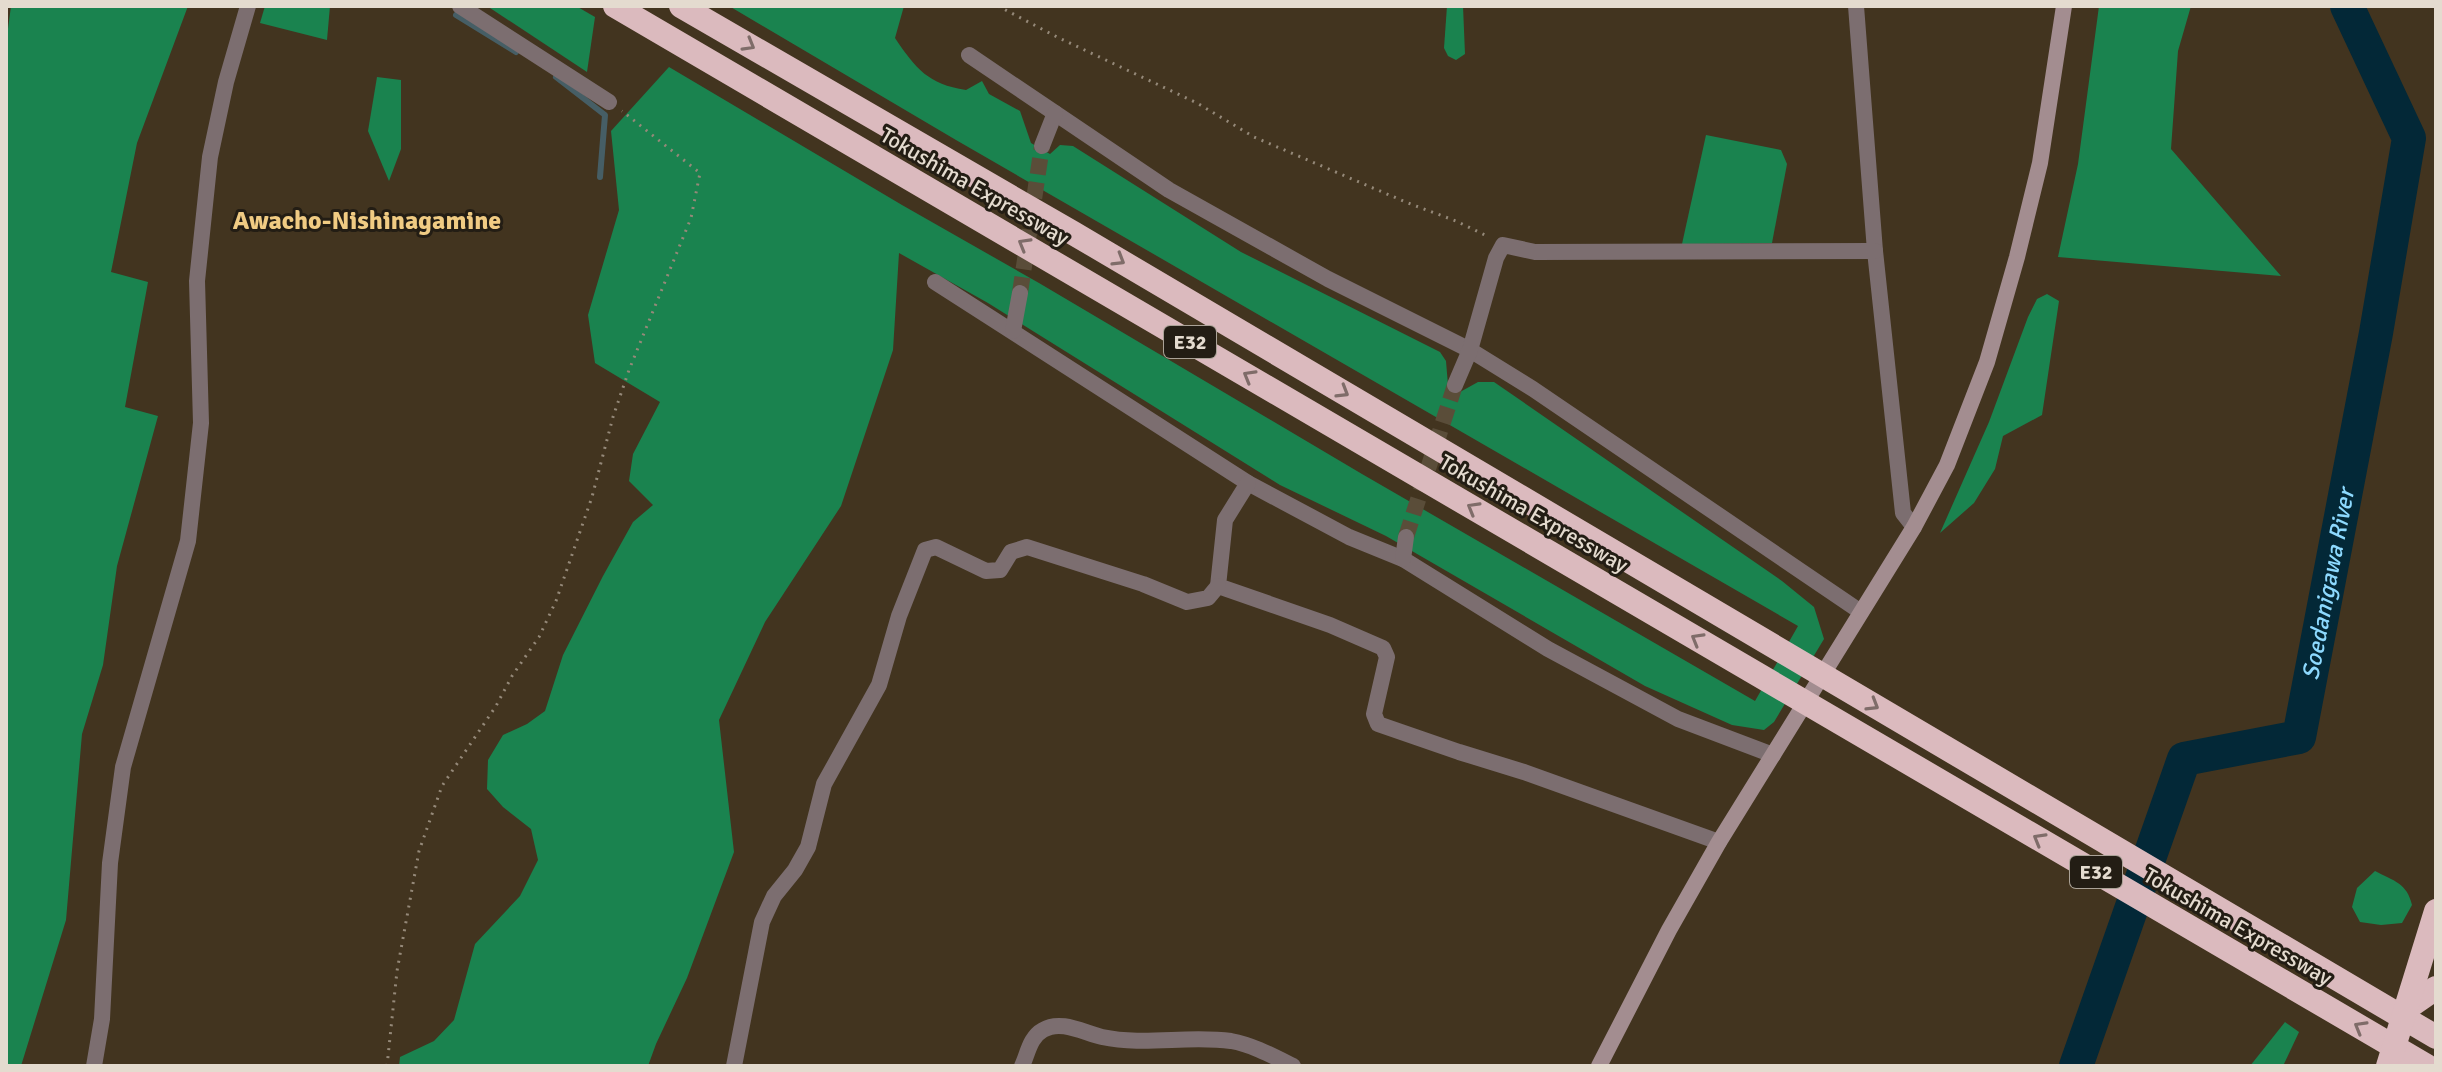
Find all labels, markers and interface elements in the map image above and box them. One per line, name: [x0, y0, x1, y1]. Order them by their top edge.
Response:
one-way arrow: [740, 35, 754, 51]
street label: Tokushima Expressway: [876, 121, 1074, 252]
district label: Awacho-Nishinagamine: [233, 205, 501, 237]
one-way arrow: [1018, 239, 1033, 254]
one-way arrow: [1110, 250, 1125, 266]
road number: E32: [1164, 326, 1216, 358]
one-way arrow: [1243, 370, 1258, 386]
one-way arrow: [1334, 382, 1349, 398]
street label: Tokushima Expressway: [1435, 448, 1633, 579]
water label: Soedanigawa River: [2295, 483, 2362, 682]
one-way arrow: [1467, 502, 1482, 518]
one-way arrow: [1691, 633, 1706, 649]
one-way arrow: [1865, 695, 1879, 711]
one-way arrow: [2033, 833, 2048, 849]
road number: E32: [2070, 856, 2122, 888]
street label: Tokushima Expressway: [2139, 861, 2337, 992]
one-way arrow: [2354, 1021, 2369, 1037]

